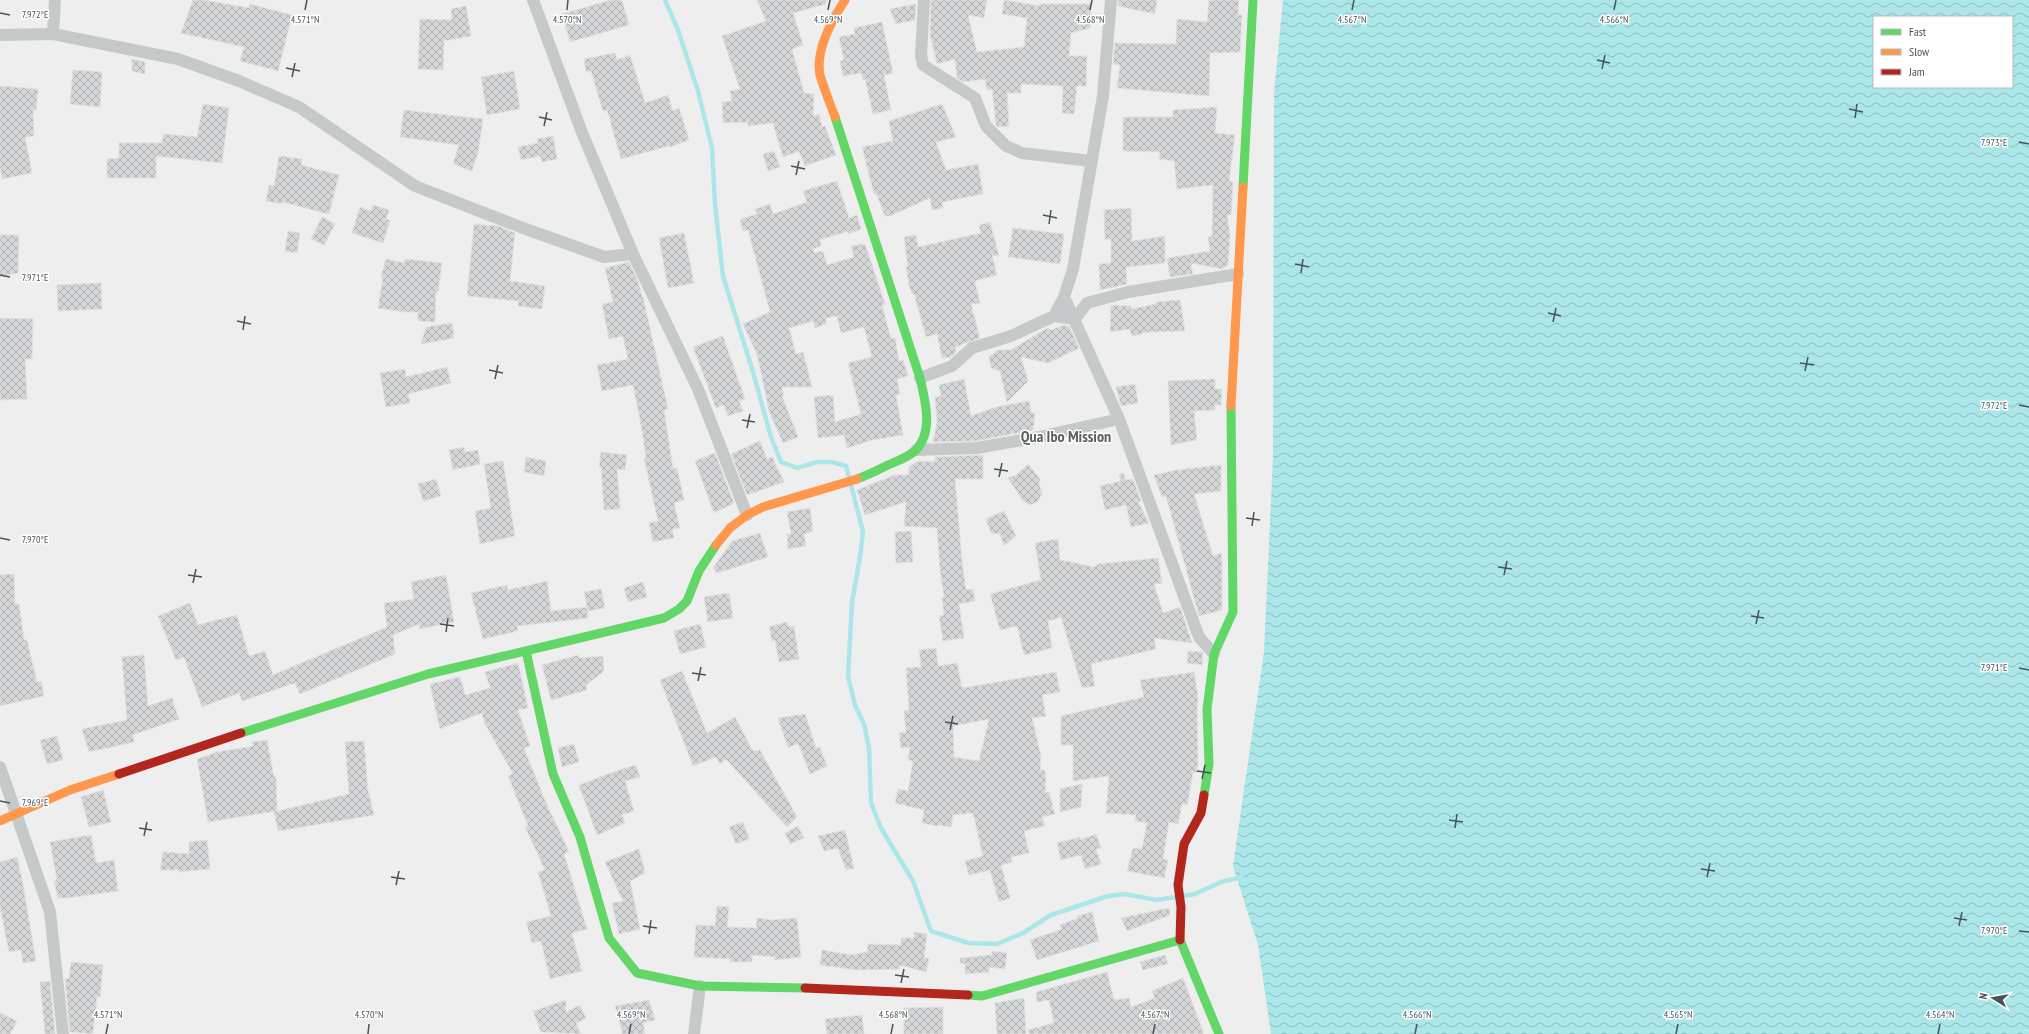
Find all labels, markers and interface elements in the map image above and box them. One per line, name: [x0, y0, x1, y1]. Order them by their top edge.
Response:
text: 7.972°E: [22, 8, 48, 21]
text: 4.571°N: [291, 13, 319, 26]
text: 4.570°N: [553, 13, 581, 26]
text: 4.569°N: [814, 13, 842, 26]
text: 4.568°N: [1076, 13, 1104, 26]
text: 4.567°N: [1338, 13, 1366, 26]
text: 4.566°N: [1600, 13, 1628, 26]
legend: [1873, 16, 2013, 88]
text: Fast: [1909, 24, 1927, 39]
text: Slow: [1909, 44, 1930, 59]
text: Jam: [1908, 64, 1925, 79]
text: 7.973°E: [1981, 136, 2007, 149]
text: 7.971°E: [22, 271, 48, 284]
text: 7.972°E: [1981, 399, 2007, 412]
district label: Qua Ibo Mission: [1021, 426, 1111, 446]
text: 7.970°E: [22, 533, 48, 546]
text: 7.971°E: [1981, 661, 2007, 674]
text: 7.969°E: [22, 796, 48, 809]
text: 7.970°E: [1981, 924, 2007, 937]
north arrow: [1973, 978, 2013, 1018]
text: N: [1976, 992, 1991, 1000]
text: 4.571°N: [94, 1008, 122, 1021]
text: 4.570°N: [355, 1008, 383, 1021]
text: 4.569°N: [617, 1008, 645, 1021]
text: 4.568°N: [879, 1008, 907, 1021]
text: 4.567°N: [1141, 1008, 1169, 1021]
text: 4.566°N: [1403, 1008, 1431, 1021]
text: 4.565°N: [1664, 1008, 1692, 1021]
text: 4.564°N: [1926, 1008, 1954, 1021]

